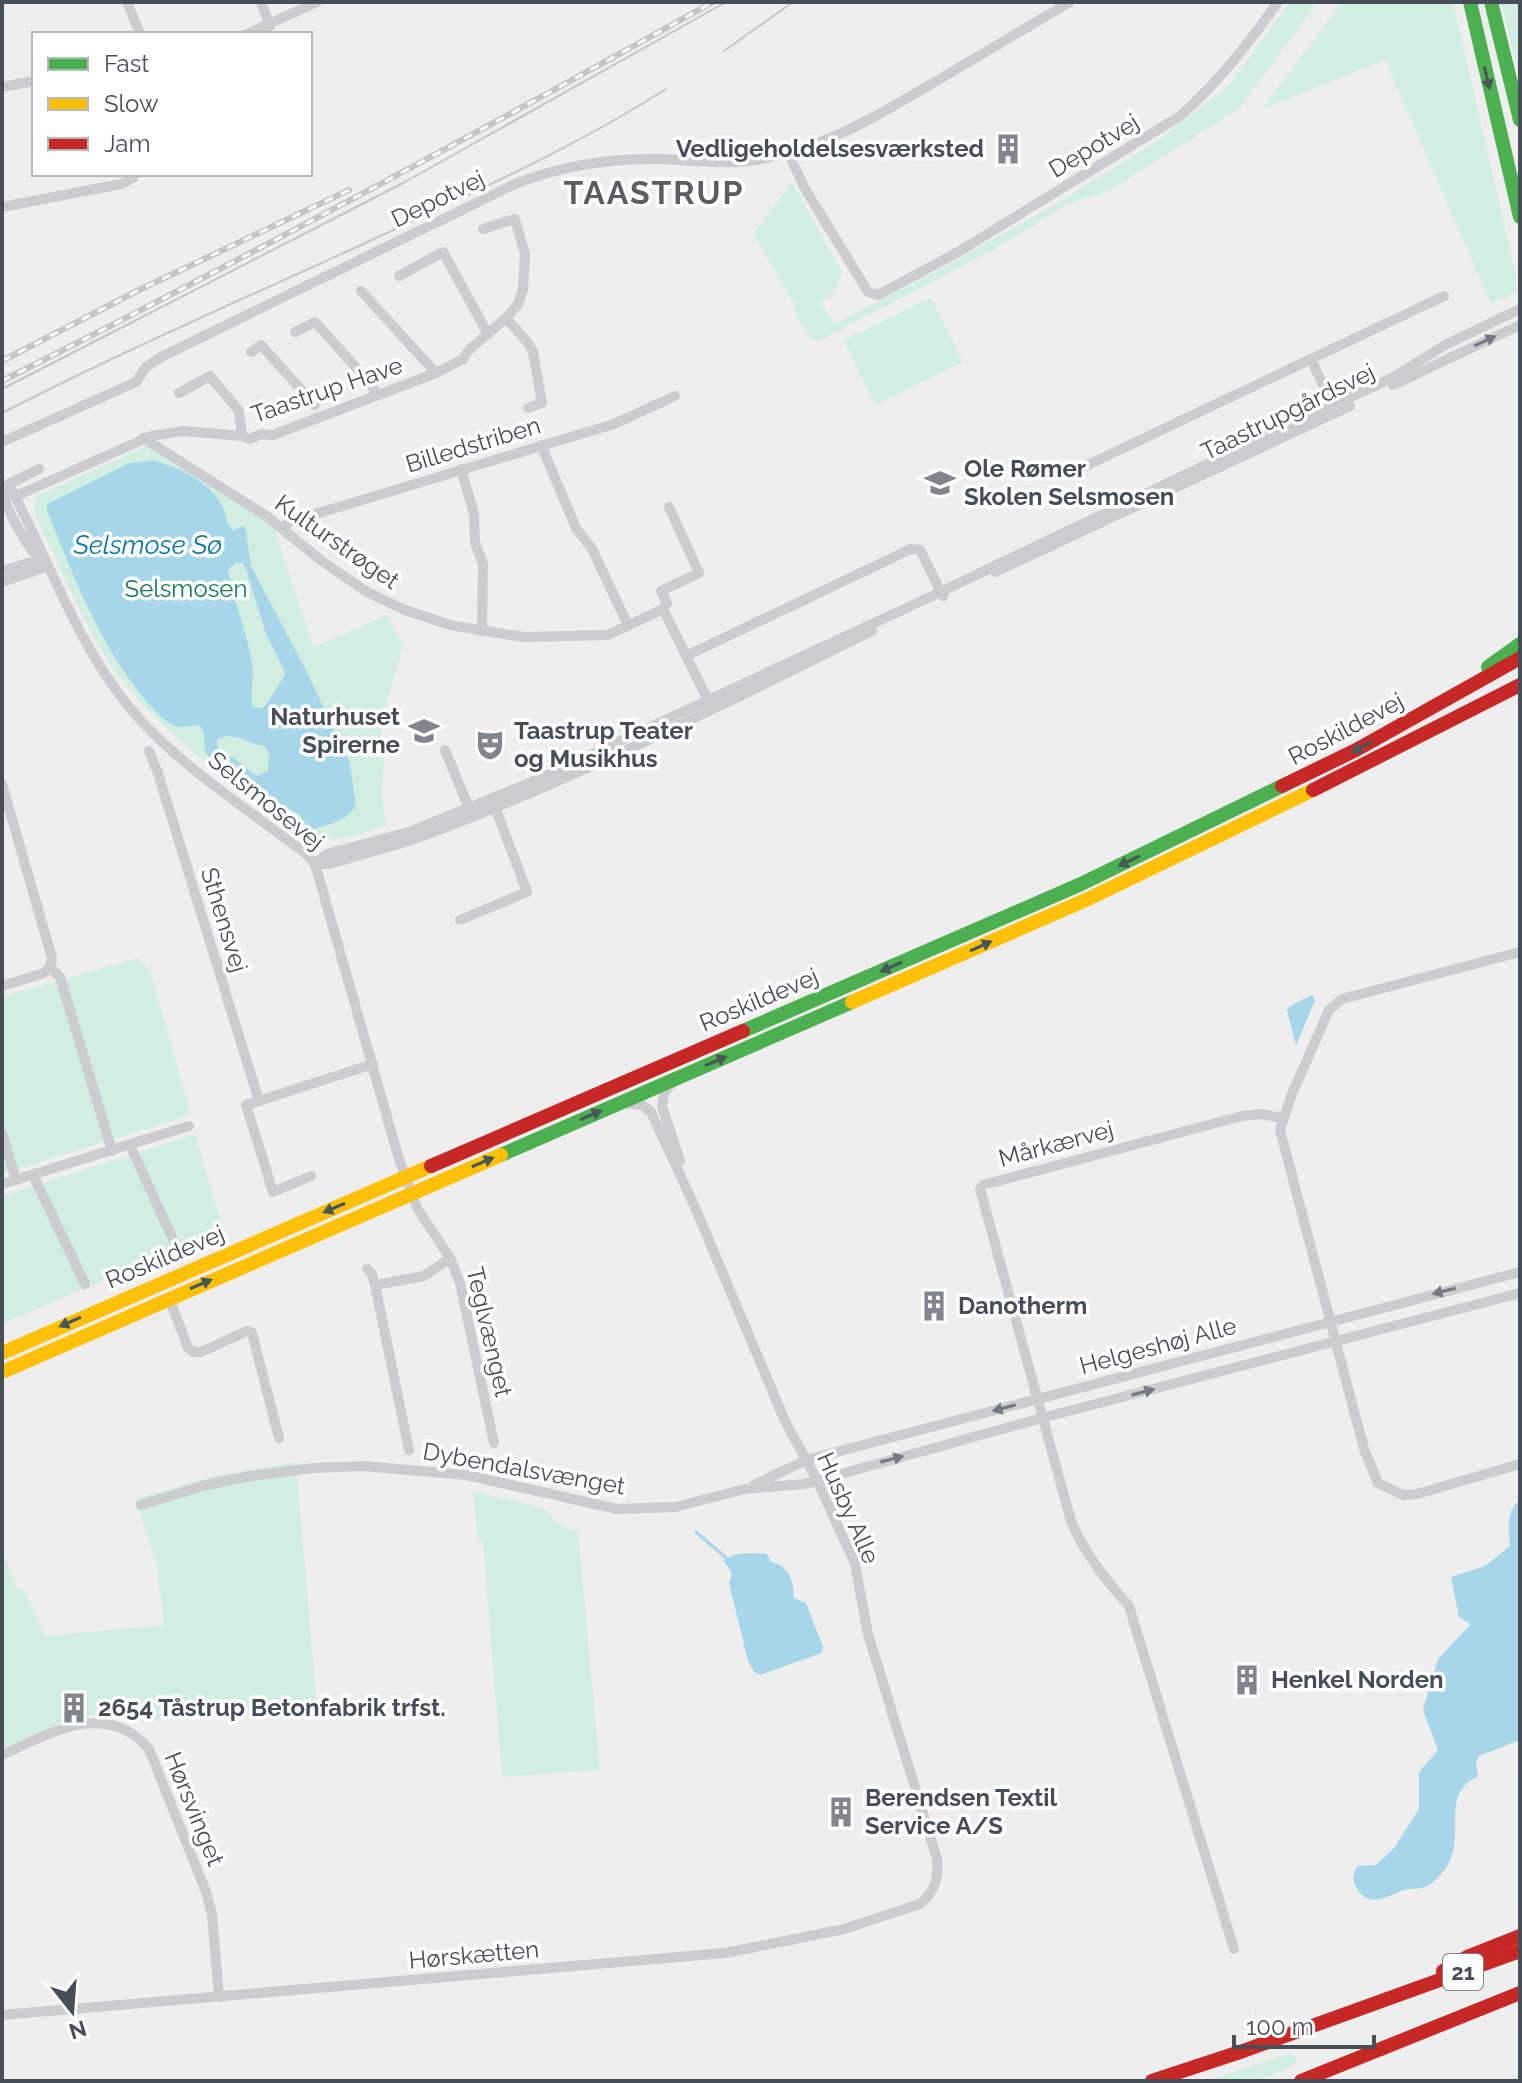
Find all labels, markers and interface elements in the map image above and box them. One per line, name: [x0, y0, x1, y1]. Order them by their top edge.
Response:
legend: [32, 32, 312, 176]
text: Fast: [104, 49, 149, 78]
one-way arrow: [1481, 65, 1494, 90]
text: Slow: [104, 89, 159, 118]
street label: Depotvej: [1043, 107, 1144, 184]
text: Jam: [104, 129, 150, 158]
building icon: Vedligeholdelsesværksted: [991, 132, 1025, 166]
place label: Vedligeholdelsesværksted: [676, 134, 984, 163]
street label: Depotvej: [386, 164, 489, 234]
district label: TAASTRUP: [564, 174, 744, 211]
one-way arrow: [1473, 334, 1496, 348]
street label: Taastrup Have: [247, 350, 406, 429]
street label: Taastrupgårdsvej: [1196, 357, 1379, 466]
street label: Billedstriben: [402, 410, 544, 479]
place label: Ole Rømer Skolen Selsmosen: [964, 454, 1174, 511]
school or university icon: Ole Rømer Skolen Selsmosen: [923, 466, 957, 500]
street label: Kulturstrøget: [269, 488, 405, 595]
water label: Selsmose Sø: [73, 530, 222, 560]
park label: Selsmosen: [125, 574, 247, 603]
street label: Roskildevej: [1283, 686, 1408, 771]
place label: Naturhuset Spirerne: [270, 702, 400, 759]
school or university icon: Naturhuset Spirerne: [407, 714, 441, 748]
place label: Taastrup Teater og Musikhus: [514, 716, 693, 773]
theatre icon: Taastrup Teater og Musikhus: [473, 728, 507, 762]
one-way arrow: [1351, 740, 1374, 753]
street label: Selsmosevej: [203, 745, 330, 856]
one-way arrow: [1118, 854, 1141, 868]
street label: Sthensvej: [195, 864, 254, 976]
one-way arrow: [969, 939, 992, 953]
one-way arrow: [880, 960, 903, 973]
street label: Roskildevej: [695, 962, 823, 1038]
one-way arrow: [705, 1054, 728, 1067]
one-way arrow: [579, 1108, 603, 1121]
street label: Mårkærvej: [995, 1114, 1116, 1173]
one-way arrow: [471, 1155, 495, 1168]
one-way arrow: [322, 1201, 346, 1214]
street label: Roskildevej: [101, 1219, 229, 1295]
street label: Teglvænget: [460, 1264, 519, 1400]
one-way arrow: [190, 1277, 213, 1290]
one-way arrow: [1432, 1286, 1457, 1298]
building icon: Danotherm: [917, 1289, 951, 1323]
place label: Danotherm: [958, 1291, 1087, 1320]
street label: Helgeshøj Alle: [1076, 1311, 1239, 1380]
one-way arrow: [58, 1316, 82, 1329]
one-way arrow: [1131, 1385, 1156, 1397]
one-way arrow: [991, 1402, 1015, 1415]
street label: Dybendalsvænget: [421, 1436, 627, 1501]
street label: Husby Alle: [811, 1448, 886, 1568]
one-way arrow: [880, 1452, 904, 1465]
building icon: Henkel Norden: [1230, 1663, 1264, 1697]
place label: Henkel Norden: [1271, 1665, 1444, 1694]
building icon: 2654 Tåstrup Betonfabrik trfst.: [57, 1691, 91, 1725]
place label: 2654 Tåstrup Betonfabrik trfst.: [98, 1693, 446, 1722]
street label: Hørsvinget: [158, 1748, 230, 1870]
place label: Berendsen Textil Service A/S: [865, 1783, 1057, 1840]
building icon: Berendsen Textil Service A/S: [824, 1795, 858, 1829]
street label: Hørskætten: [408, 1934, 540, 1975]
road number: 21: [1443, 1954, 1483, 1990]
north arrow: [32, 1971, 112, 2051]
scale bar: [1234, 1999, 1374, 2049]
text: 100 m: [1246, 2012, 1314, 2041]
text: N: [66, 2015, 90, 2045]

